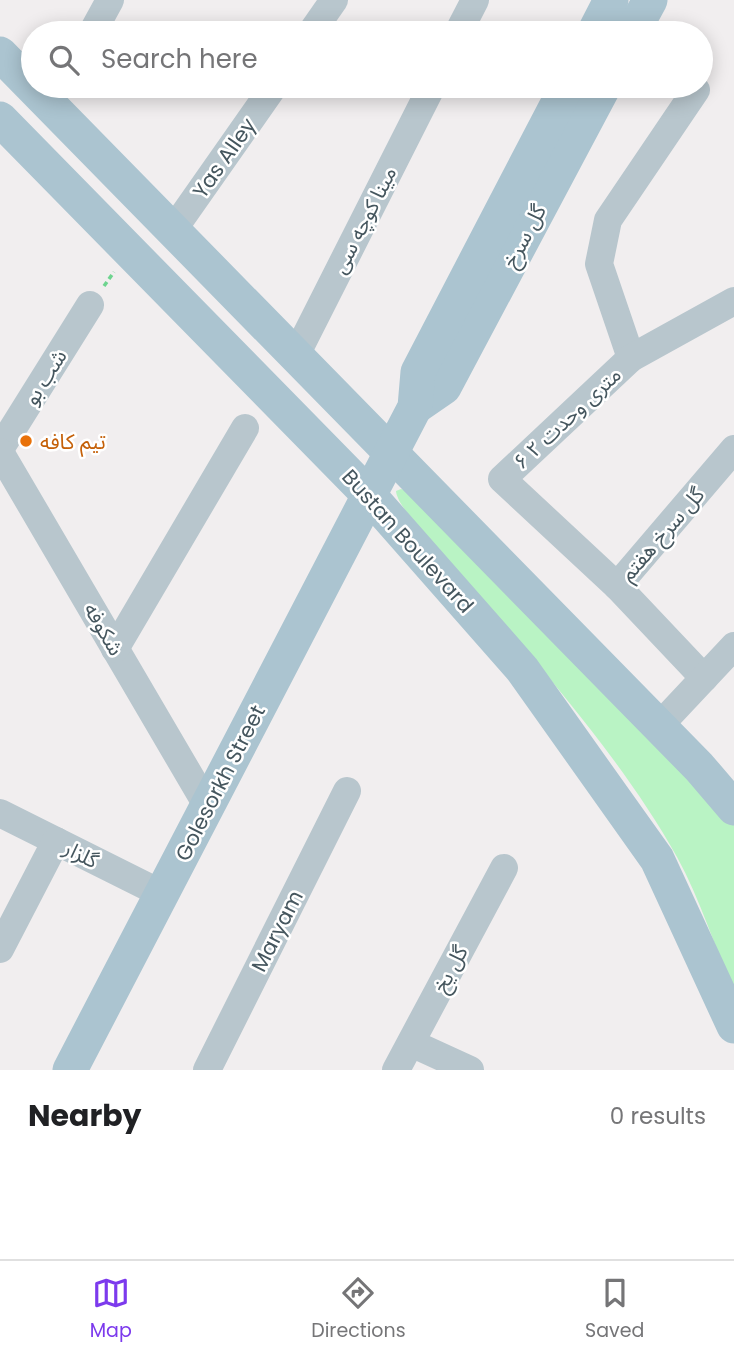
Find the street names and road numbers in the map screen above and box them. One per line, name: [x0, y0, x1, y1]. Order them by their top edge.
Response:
street label: Yas Alley: [186, 112, 262, 204]
street label: مینا کوچه سی: [325, 162, 403, 278]
street label: گل سرخ: [495, 199, 554, 273]
street label: شب بو: [17, 344, 73, 410]
street label: ۶ متری وحدت ۲: [507, 360, 627, 476]
street label: Bustan Boulevard: [336, 463, 480, 619]
street label: گل سرخ هفتم: [613, 481, 712, 588]
street label: شکوفه: [77, 597, 131, 661]
street label: Golesorkh Street: [168, 700, 272, 866]
street label: گلزار: [58, 833, 104, 875]
street label: Maryam: [244, 885, 310, 977]
street label: گل یخ: [426, 940, 475, 998]

